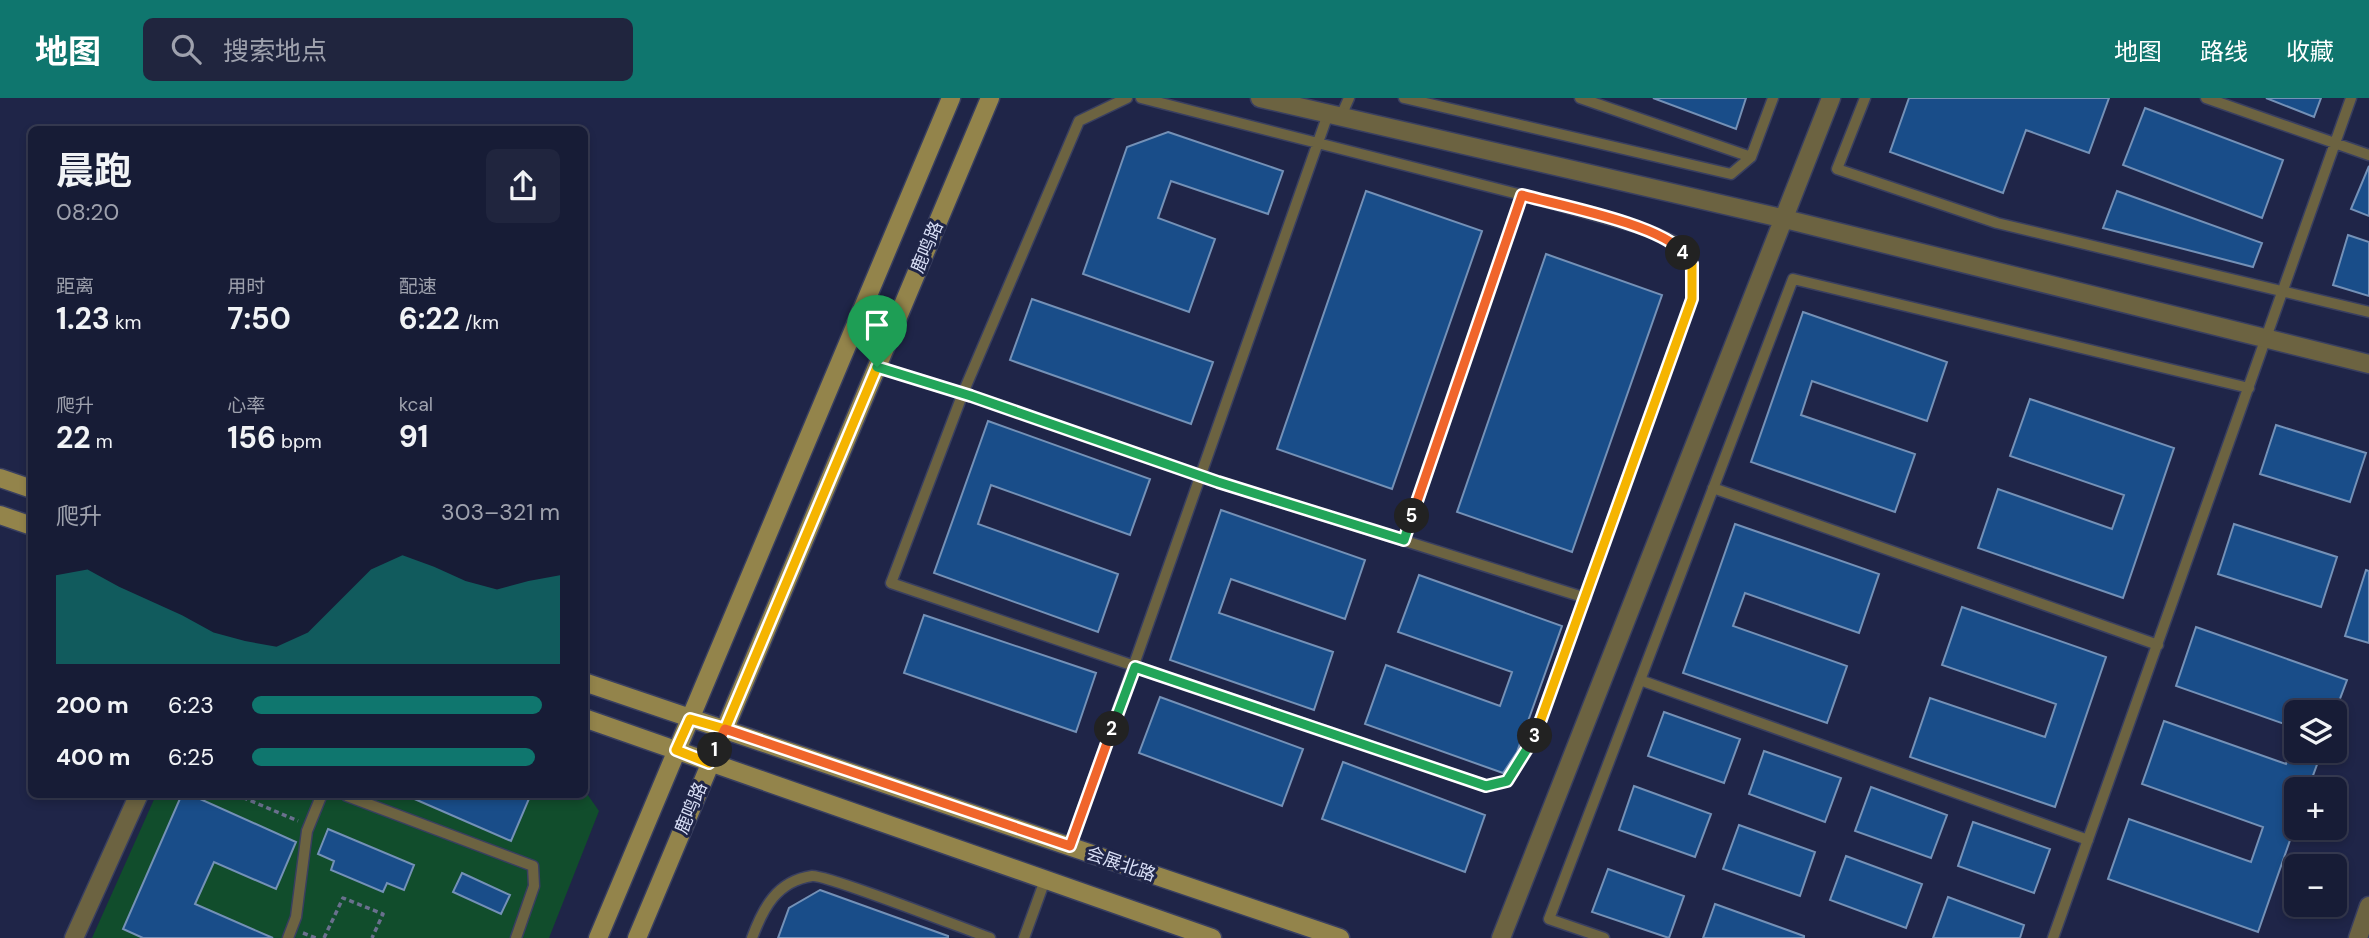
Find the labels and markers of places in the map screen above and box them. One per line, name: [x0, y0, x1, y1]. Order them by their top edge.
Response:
pin: 4: [1666, 236, 1700, 270]
pin: [847, 295, 907, 367]
pin: 5: [1394, 498, 1430, 534]
pin: 2: [1094, 712, 1130, 746]
pin: 3: [1518, 718, 1552, 754]
pin: 1: [698, 732, 732, 768]

